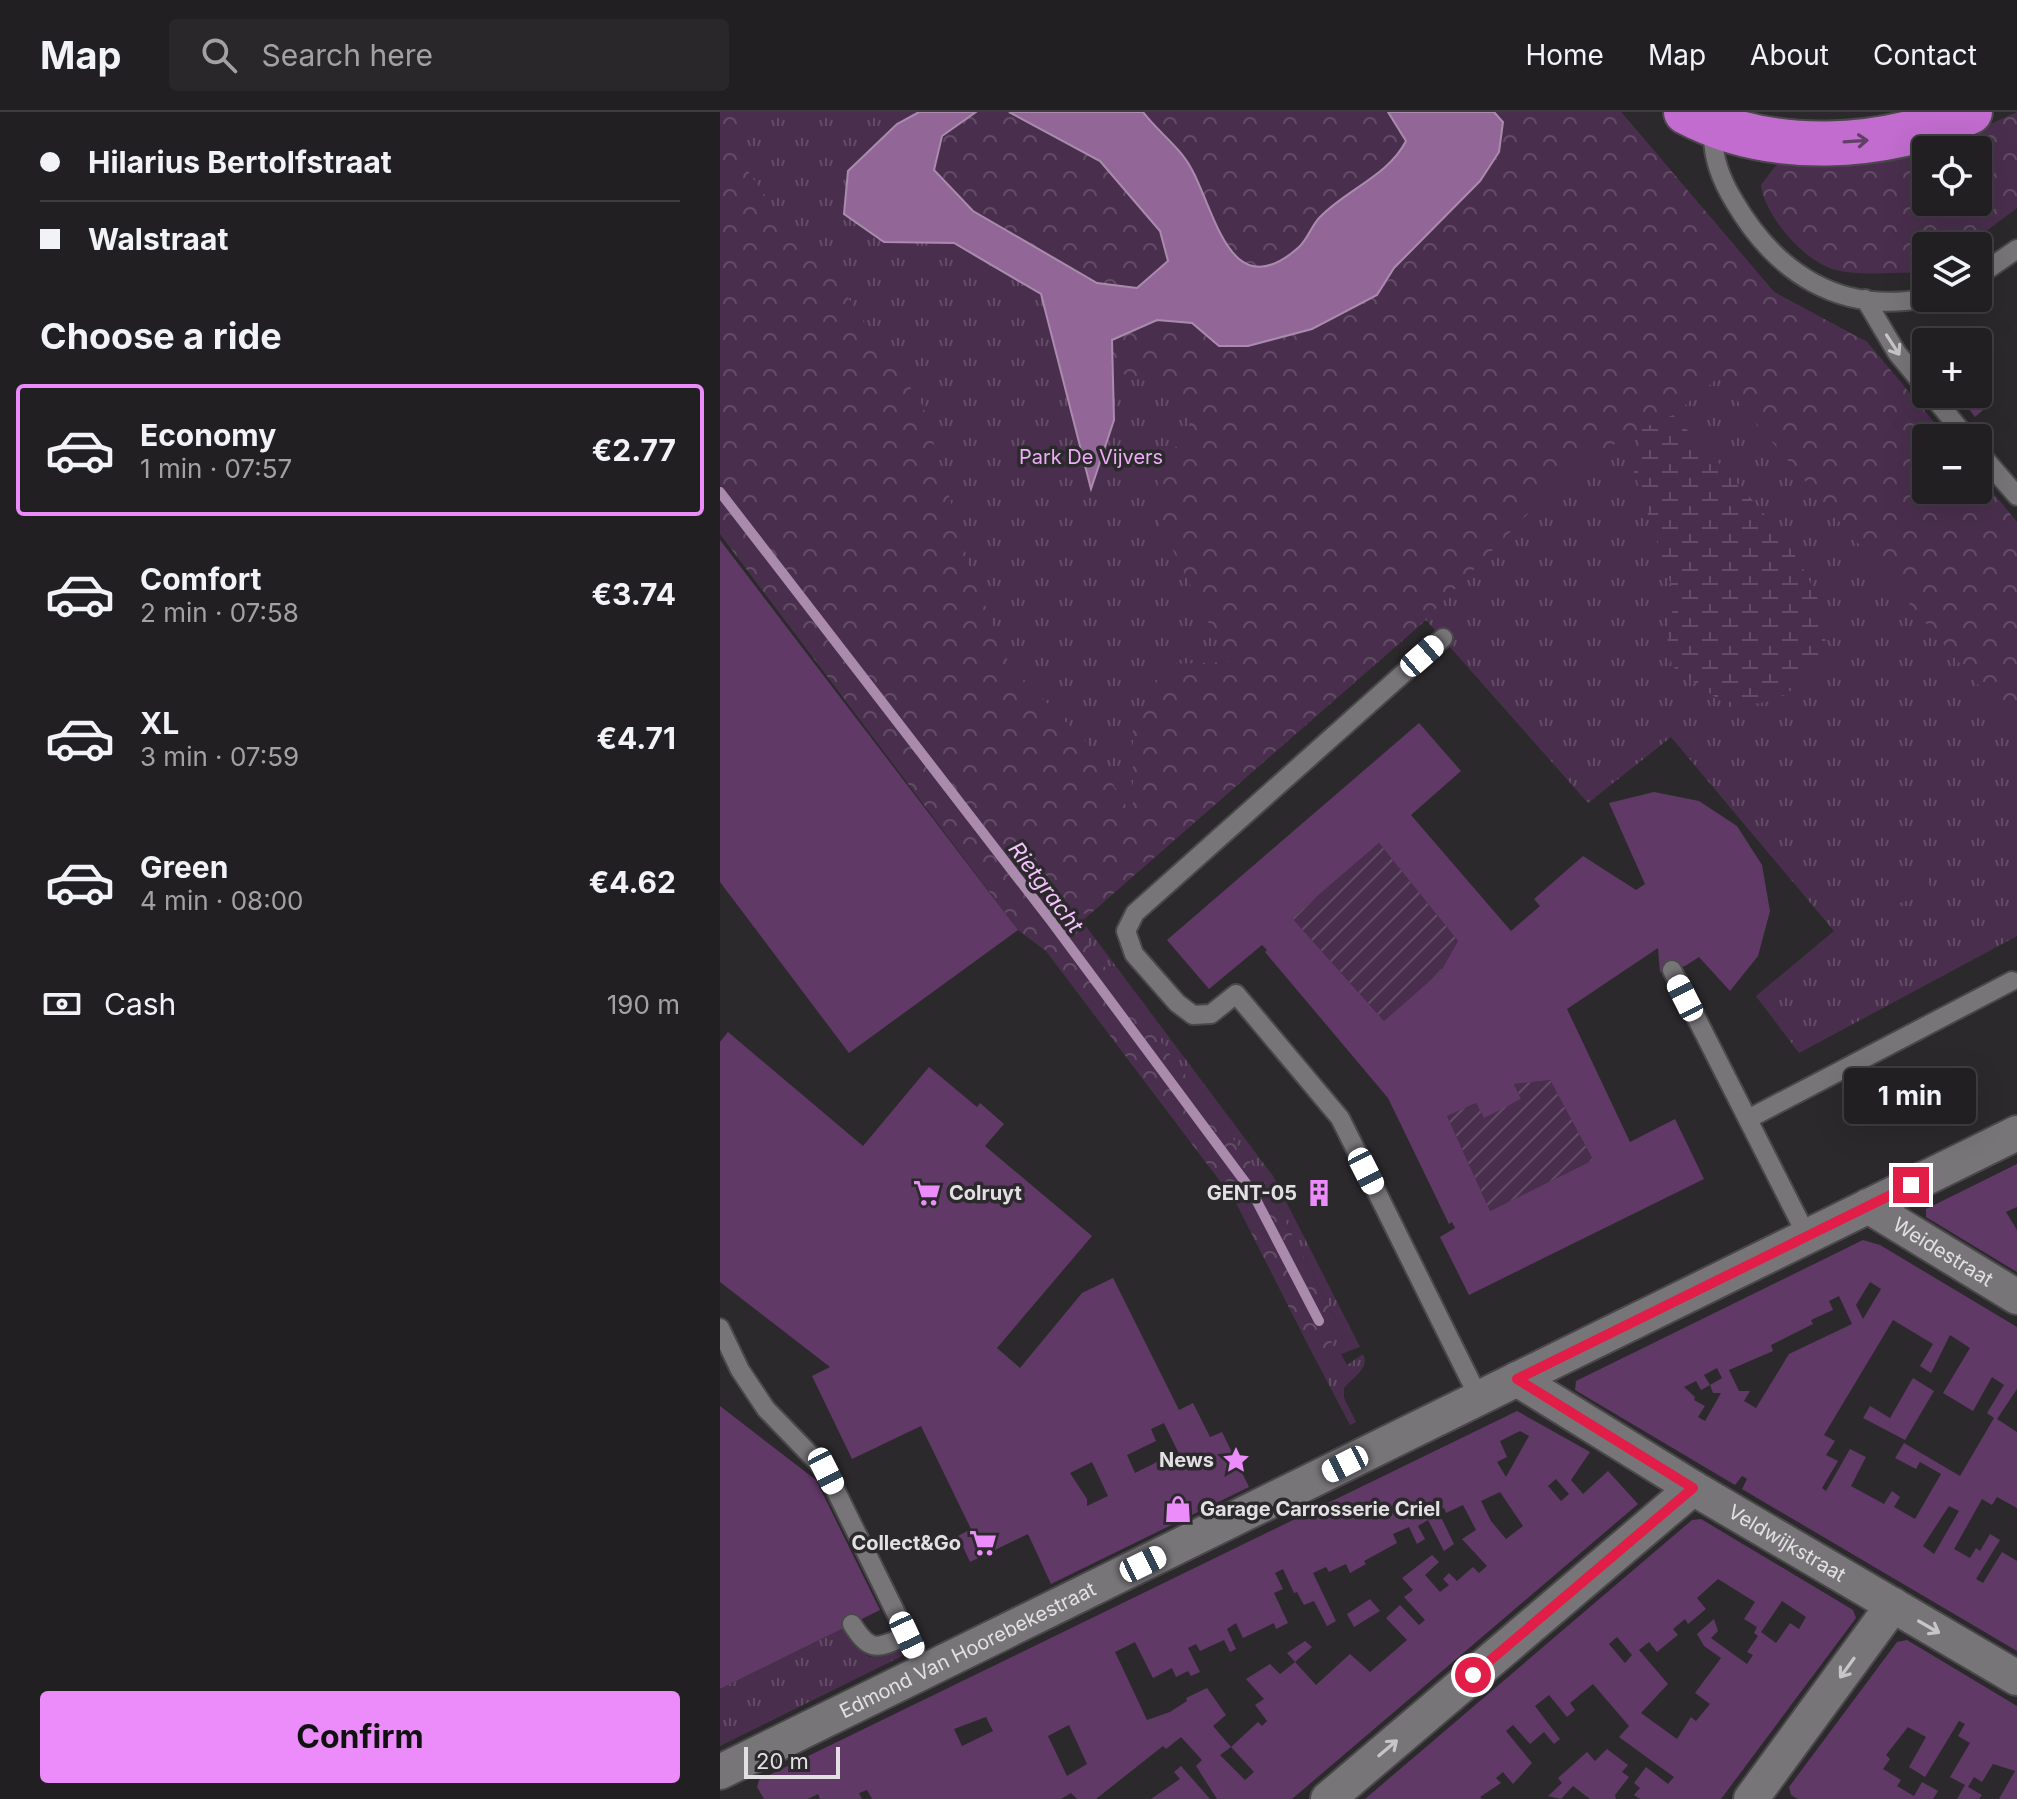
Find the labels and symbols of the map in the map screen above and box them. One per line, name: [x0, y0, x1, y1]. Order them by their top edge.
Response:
one-way arrow: [1842, 133, 1869, 148]
one-way arrow: [1885, 333, 1901, 356]
park label: Park De Vijvers: [1019, 445, 1163, 469]
car: [1396, 631, 1448, 681]
water label: Rietgracht: [1003, 836, 1089, 938]
car: [1663, 971, 1707, 1025]
callout: 1 min: [1845, 1069, 1977, 1125]
car: [1344, 1144, 1388, 1198]
route end: [1893, 1167, 1929, 1203]
supermarket icon: Colruyt: [912, 1178, 942, 1208]
building icon: GENT-05: [1304, 1178, 1334, 1208]
place label: Colruyt: [949, 1181, 1022, 1205]
place label: GENT-05: [1207, 1181, 1297, 1205]
street label: Weidestraat: [1889, 1212, 1998, 1292]
car: [1318, 1442, 1372, 1486]
car: [804, 1444, 848, 1498]
place icon: News: [1221, 1445, 1251, 1475]
place label: News: [1159, 1448, 1214, 1472]
shop icon: Garage Carrosserie Criel: [1163, 1494, 1193, 1524]
place label: Garage Carrosserie Criel: [1200, 1497, 1441, 1521]
street label: Veldwijkstraat: [1724, 1499, 1851, 1587]
supermarket icon: Collect&Go: [968, 1528, 998, 1558]
place label: Collect&Go: [851, 1531, 961, 1555]
car: [1116, 1543, 1170, 1585]
street label: Edmond Van Hoorebekestraat: [836, 1577, 1100, 1723]
car: [886, 1608, 928, 1662]
one-way arrow: [1917, 1620, 1941, 1635]
route start: [1455, 1657, 1491, 1693]
one-way arrow: [1839, 1657, 1856, 1678]
one-way arrow: [1377, 1739, 1397, 1757]
scale bar: [744, 1743, 840, 1779]

